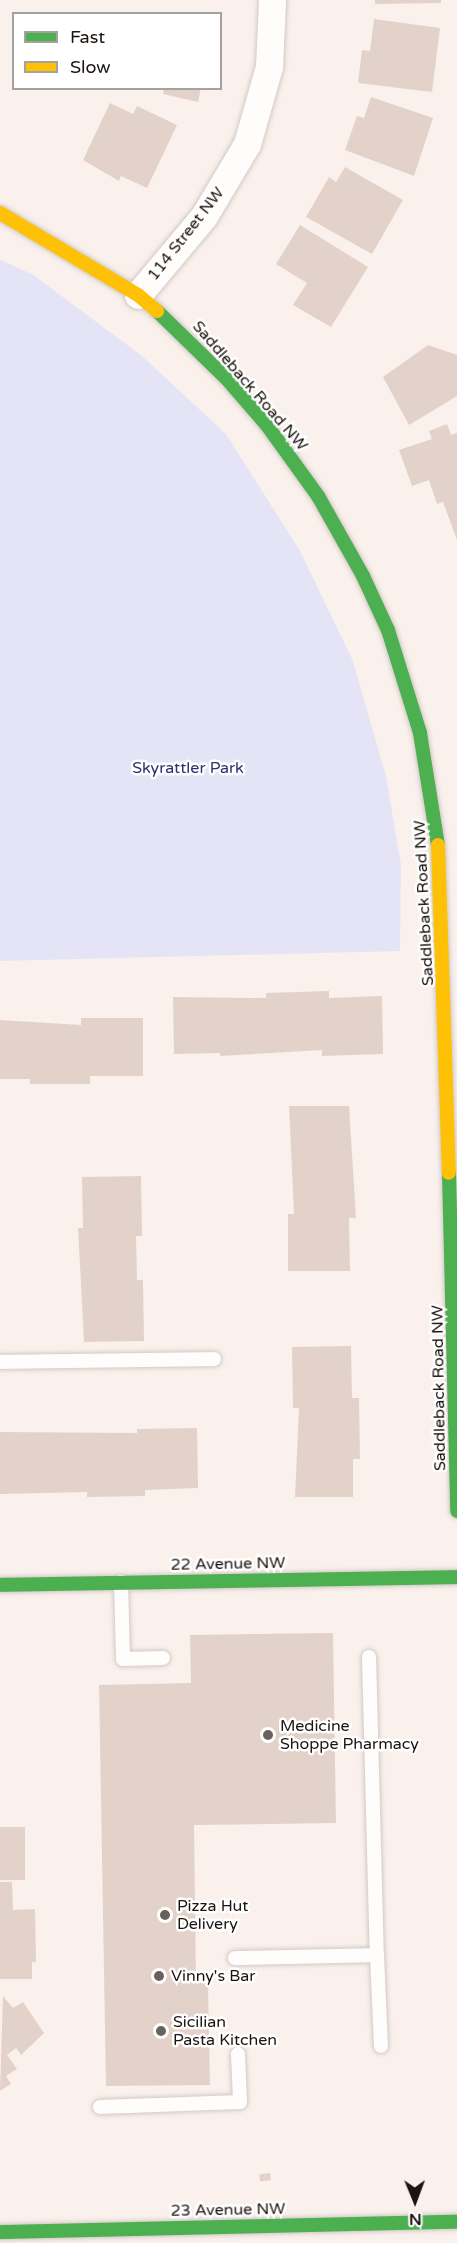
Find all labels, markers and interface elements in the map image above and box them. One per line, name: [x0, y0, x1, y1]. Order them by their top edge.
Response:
legend: [12, 12, 222, 90]
text: Fast: [70, 26, 105, 48]
text: Slow: [70, 56, 111, 78]
street label: 114 Street NW: [144, 183, 228, 285]
street label: Saddleback Road NW: [188, 317, 312, 455]
park label: Skyrattler Park: [132, 758, 244, 778]
street label: Saddleback Road NW: [410, 820, 438, 986]
street label: Saddleback Road NW: [428, 1305, 450, 1471]
street label: 22 Avenue NW: [170, 1553, 286, 1575]
place label: Medicine Shoppe Pharmacy: [280, 1716, 419, 1754]
marker: Medicine Shoppe Pharmacy: [261, 1728, 275, 1742]
place label: Pizza Hut Delivery: [177, 1896, 248, 1934]
marker: Pizza Hut Delivery: [158, 1908, 172, 1922]
place label: Vinny's Bar: [171, 1966, 255, 1986]
marker: Vinny's Bar: [152, 1969, 166, 1983]
place label: Sicilian Pasta Kitchen: [173, 2012, 277, 2050]
marker: Sicilian Pasta Kitchen: [154, 2024, 168, 2038]
north arrow: [385, 2171, 445, 2231]
street label: 23 Avenue NW: [170, 2199, 286, 2221]
text: N: [409, 2209, 422, 2229]

